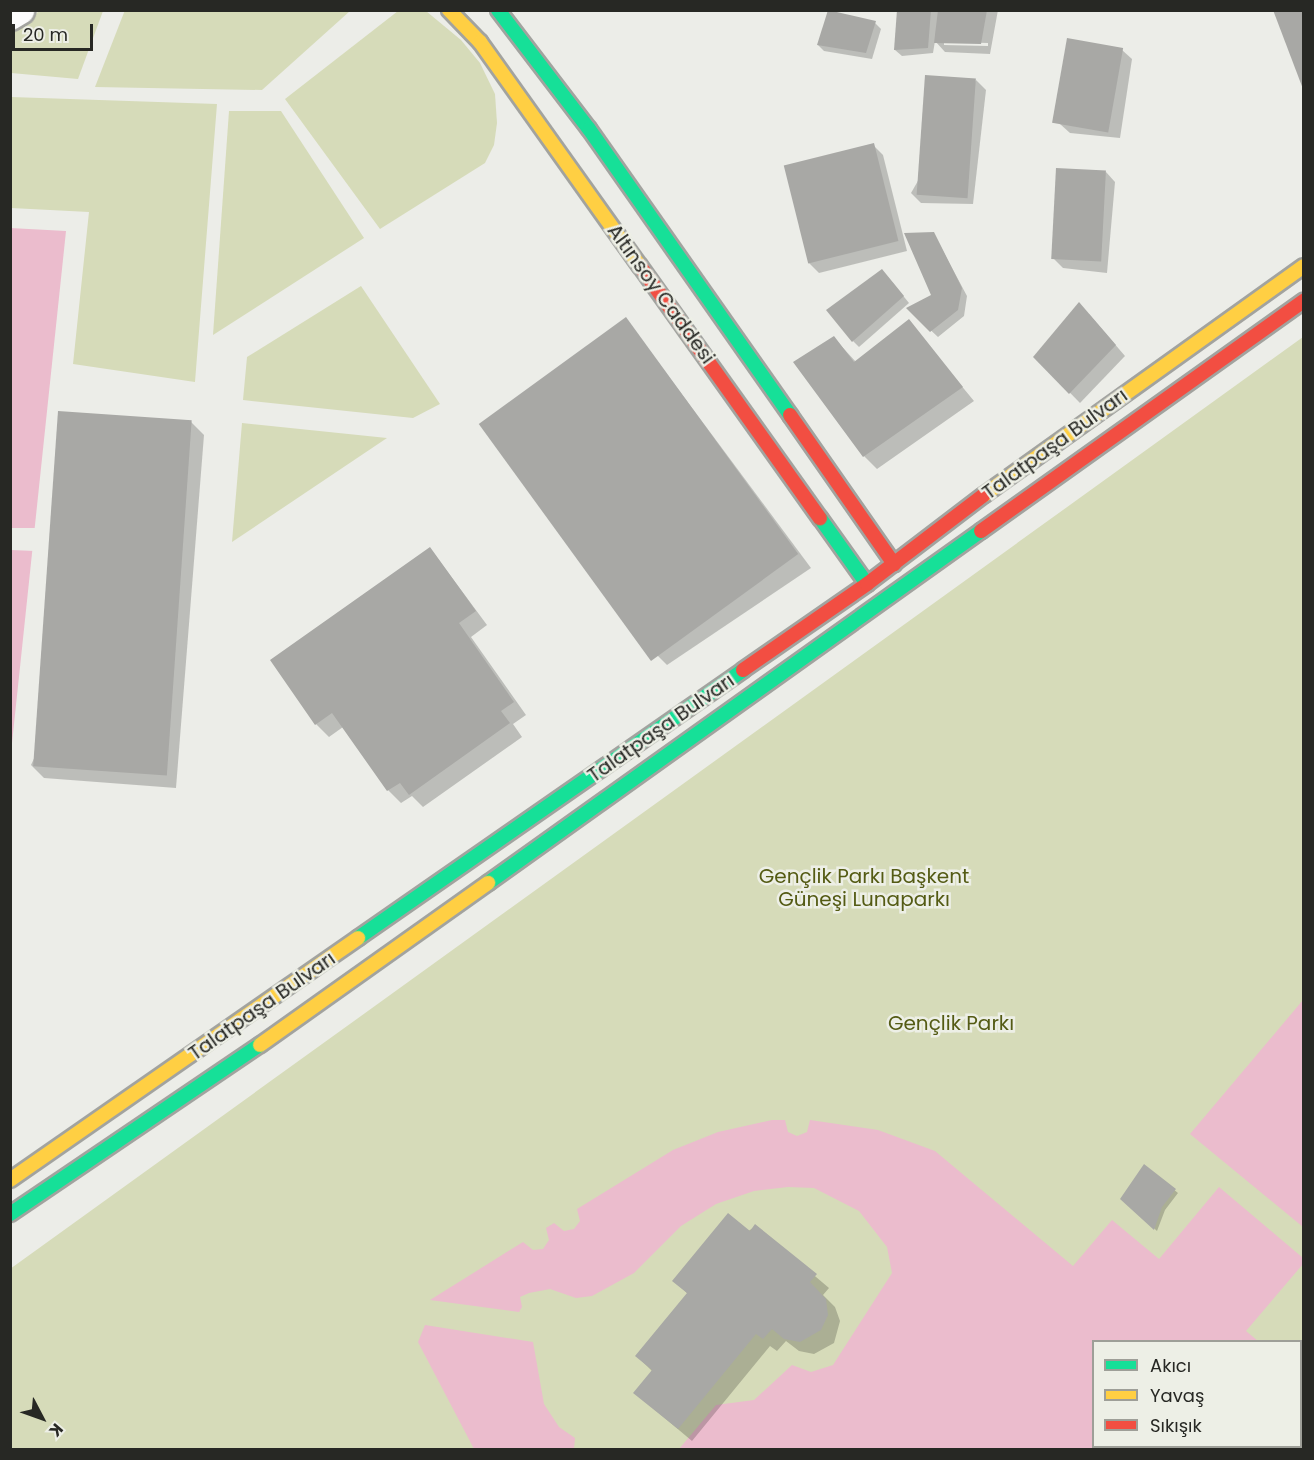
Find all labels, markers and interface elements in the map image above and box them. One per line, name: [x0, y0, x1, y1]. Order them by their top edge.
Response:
scale bar: [15, 12, 96, 50]
text: 20 m: [23, 22, 68, 47]
street label: Altınsoy Caddesi: [602, 219, 720, 369]
street label: Talatpaşa Bulvarı: [978, 383, 1132, 505]
street label: Talatpaşa Bulvarı: [583, 668, 739, 788]
park label: Gençlik Parkı Başkent Güneşi Lunaparkı: [759, 865, 969, 912]
street label: Talatpaşa Bulvarı: [184, 946, 340, 1066]
park label: Gençlik Parkı: [888, 1011, 1014, 1035]
legend: [1092, 1340, 1302, 1448]
text: Akıcı: [1150, 1353, 1191, 1378]
text: Yavaş: [1150, 1383, 1204, 1408]
north arrow: [12, 1388, 72, 1448]
text: Sıkışık: [1150, 1413, 1202, 1438]
text: K: [44, 1418, 68, 1442]

